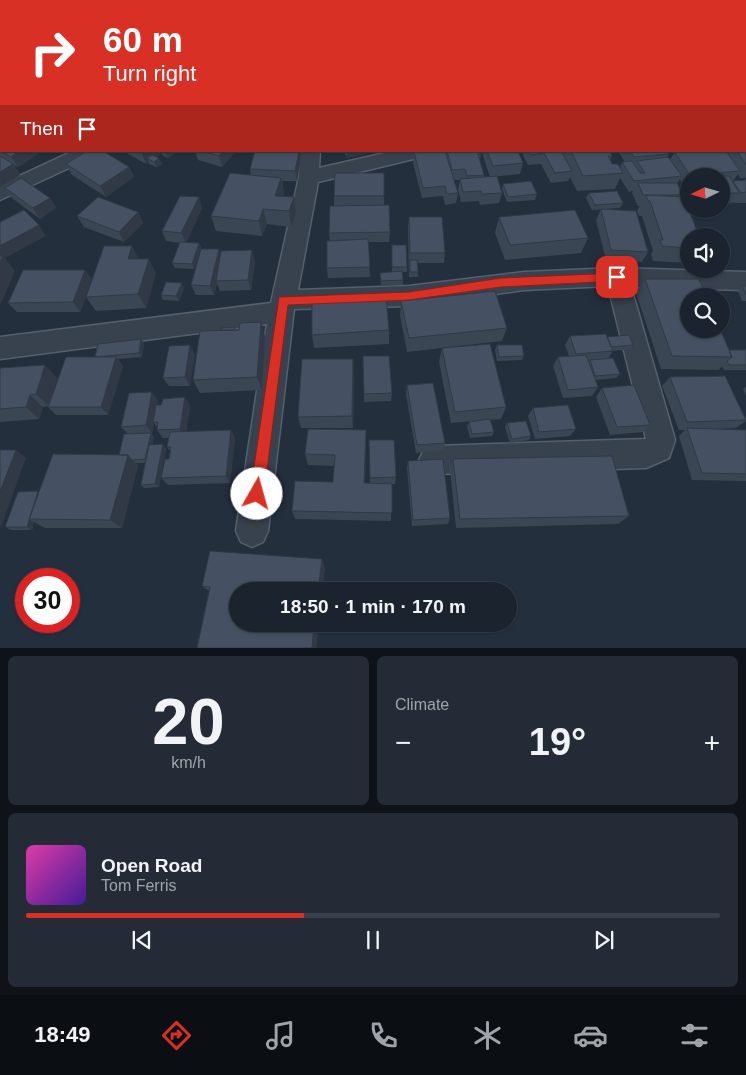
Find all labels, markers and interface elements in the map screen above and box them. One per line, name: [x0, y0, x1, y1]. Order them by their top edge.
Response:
icon: right: [20, 20, 85, 85]
text: 60 m: [103, 20, 183, 59]
text: Turn right: [103, 61, 196, 86]
icon: arrive: [73, 115, 101, 143]
text: Then: [20, 118, 63, 139]
north arrow: [680, 168, 730, 218]
map controls: [680, 168, 730, 338]
button: sound: [680, 228, 730, 278]
pin: [596, 256, 638, 298]
icon: arrive: [603, 263, 631, 291]
button: search: [680, 288, 730, 338]
position arrow: [230, 467, 282, 519]
speed limit sign: 30: [15, 568, 80, 633]
text: 18:50 · 1 min · 170 m: [280, 596, 466, 617]
text: 20: [152, 685, 225, 758]
text: Climate: [395, 696, 449, 713]
text: 19°: [529, 721, 586, 763]
text: −: [395, 727, 411, 758]
text: +: [704, 727, 720, 758]
text: km/h: [171, 754, 206, 771]
text: Open Road: [101, 855, 202, 876]
text: Tom Ferris: [101, 877, 177, 894]
icon: previous: [128, 926, 156, 954]
icon: pause: [359, 926, 387, 954]
icon: next: [590, 926, 618, 954]
icon: directions: [159, 1018, 194, 1053]
icon: music: [263, 1018, 298, 1053]
icon: phone: [366, 1018, 401, 1053]
icon: climate: [470, 1018, 505, 1053]
icon: car: [573, 1018, 608, 1053]
icon: filters: [677, 1018, 712, 1053]
text: 18:49: [34, 1022, 91, 1047]

